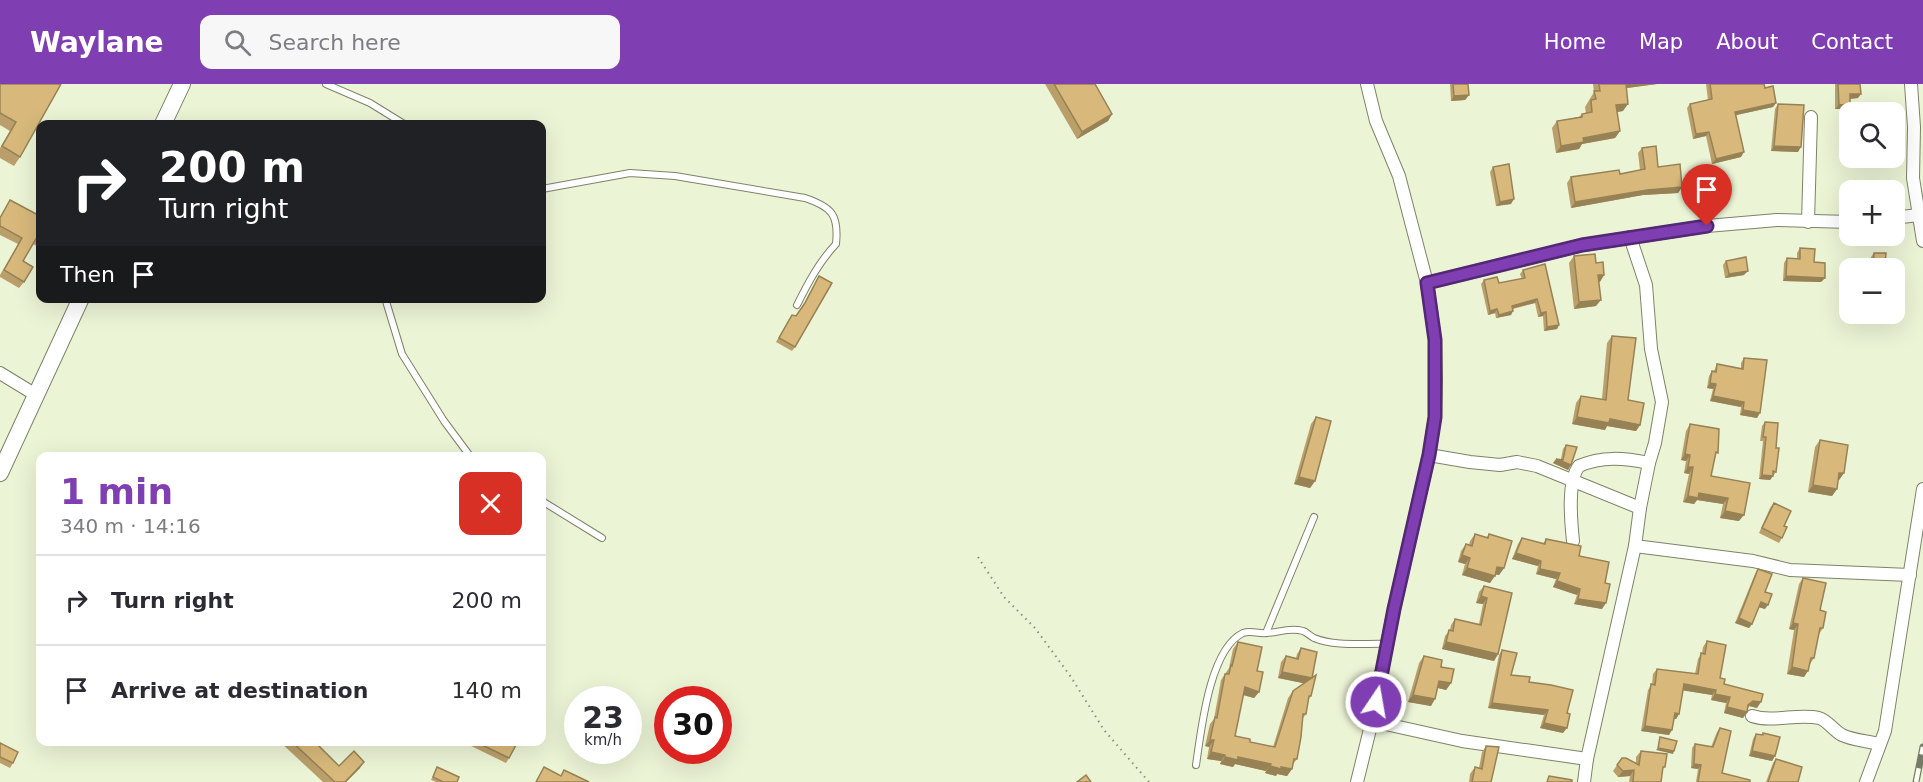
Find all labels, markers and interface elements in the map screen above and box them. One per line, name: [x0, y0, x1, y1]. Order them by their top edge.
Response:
search box: [200, 15, 620, 69]
text: Waylane: [30, 26, 164, 59]
icon: search: [221, 26, 254, 59]
text: Search here: [269, 30, 401, 55]
text: Home: [1544, 30, 1606, 54]
text: Map: [1639, 30, 1683, 54]
text: About: [1716, 30, 1778, 54]
text: Contact: [1811, 30, 1893, 54]
map controls: [1839, 102, 1905, 324]
button: search: [1839, 102, 1905, 168]
text: 200 m: [159, 143, 305, 192]
icon: right: [60, 144, 138, 222]
pin: [1681, 164, 1732, 226]
icon: arrive: [1690, 173, 1723, 206]
button: +: [1839, 180, 1905, 246]
text: Turn right: [159, 193, 288, 224]
icon: arrive: [127, 258, 160, 291]
button: −: [1839, 258, 1905, 324]
text: Then: [60, 262, 115, 287]
text: 1 min: [60, 471, 173, 512]
button: close: [459, 472, 522, 535]
text: 340 m · 14:16: [60, 514, 201, 538]
icon: right: [60, 584, 93, 617]
text: Turn right: [111, 588, 234, 613]
text: 200 m: [452, 588, 522, 613]
position arrow: [1344, 670, 1408, 734]
icon: arrive: [60, 674, 93, 707]
text: Arrive at destination: [111, 678, 368, 703]
text: 140 m: [452, 678, 522, 703]
speed limit sign: 30: [654, 686, 732, 764]
text: 23: [582, 700, 624, 735]
text: km/h: [584, 731, 622, 749]

